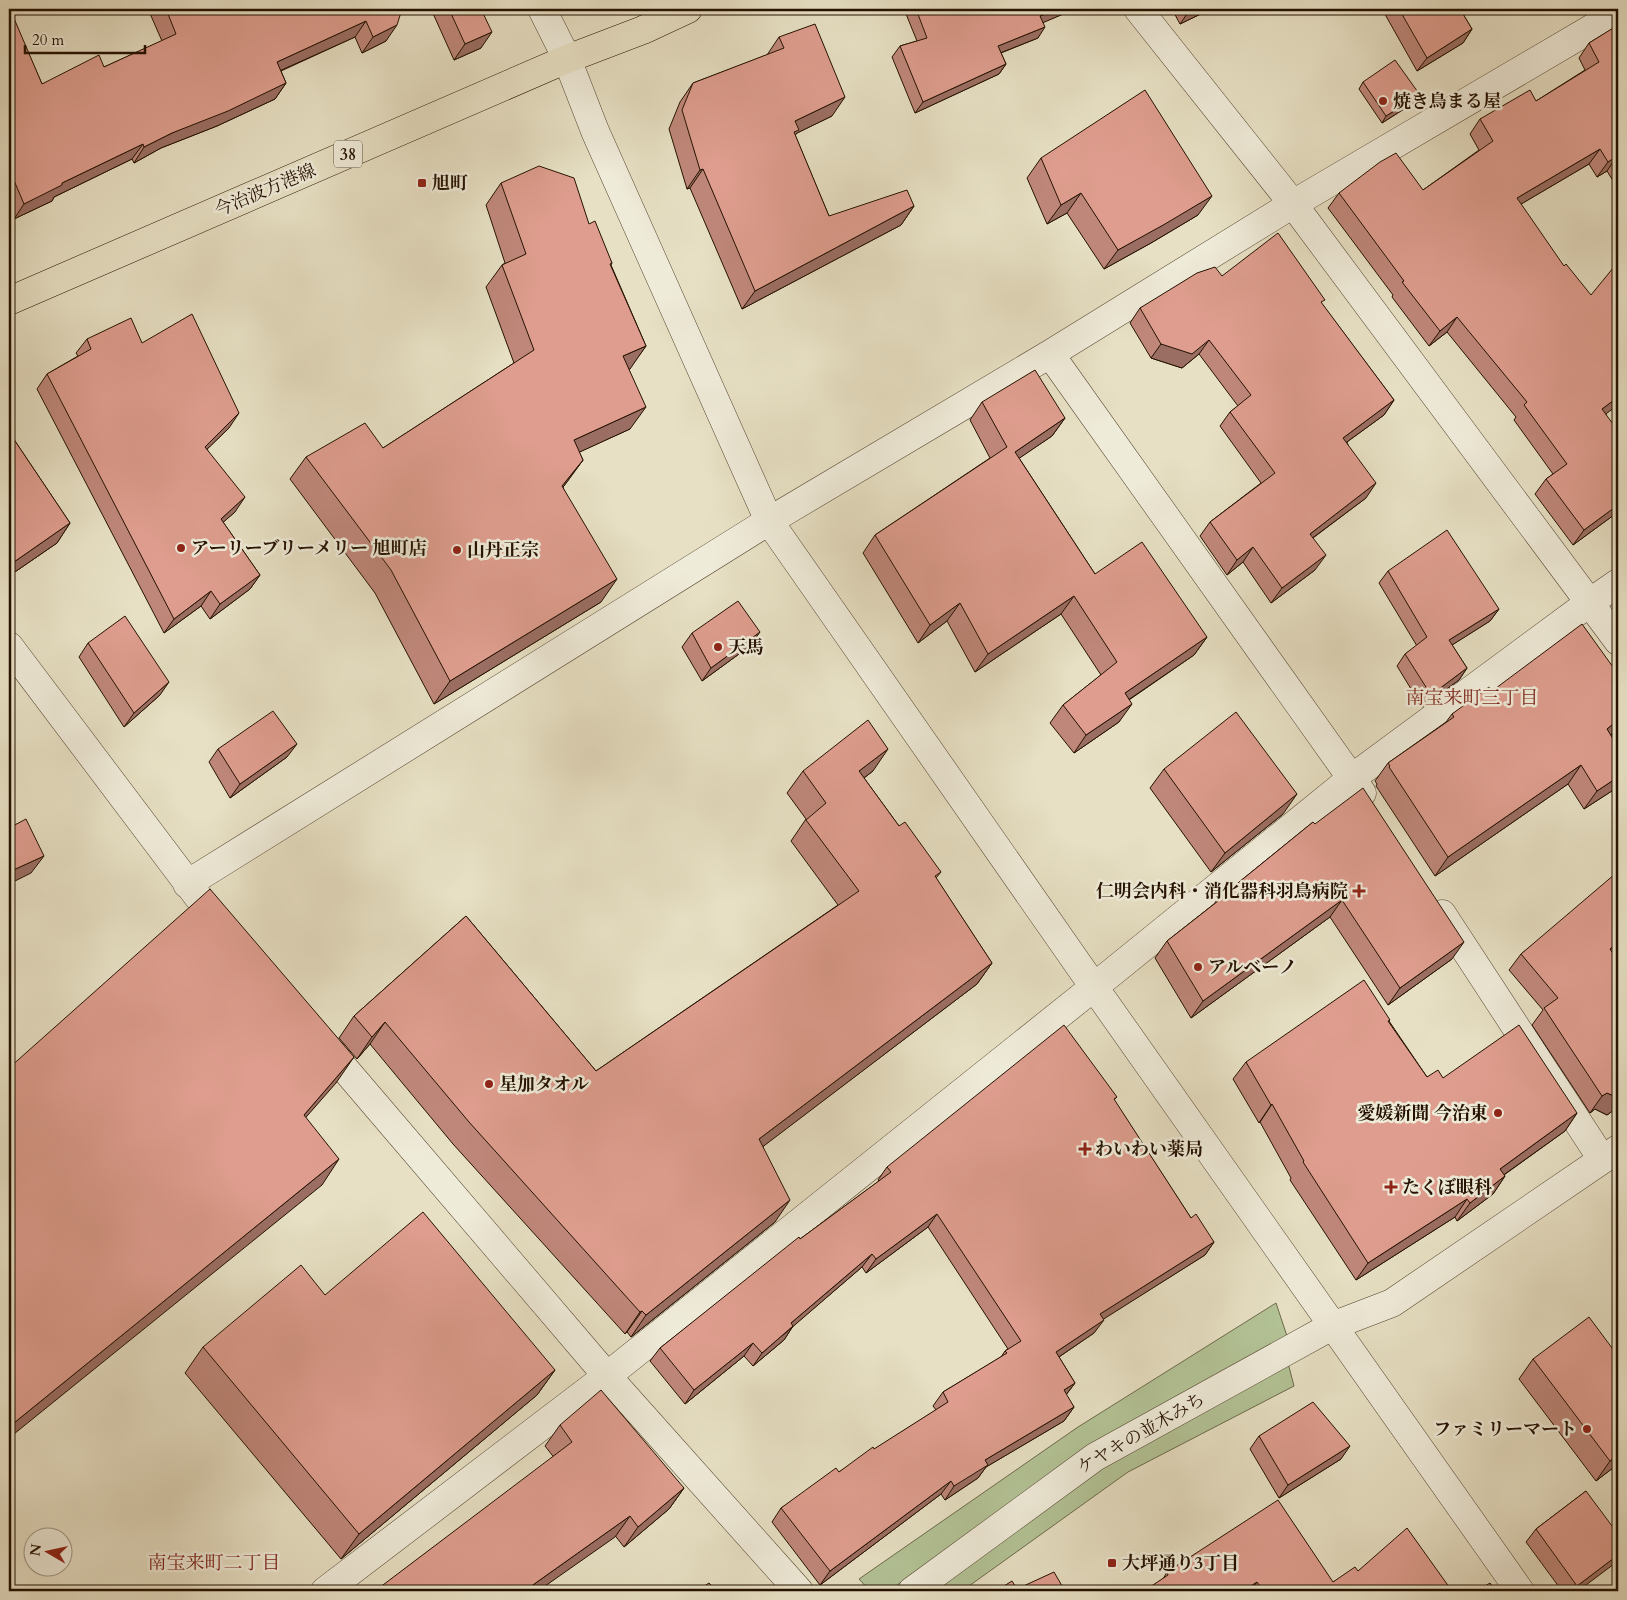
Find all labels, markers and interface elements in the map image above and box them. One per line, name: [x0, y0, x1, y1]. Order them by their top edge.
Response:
scale bar: [25, 22, 145, 54]
text: 20 m: [32, 30, 64, 50]
place label: 焼き鳥まる屋: [1393, 89, 1501, 114]
marker: 焼き鳥まる屋: [1377, 95, 1389, 107]
road number: 38: [334, 140, 362, 168]
street label: 今治波方港線: [211, 158, 320, 223]
place label: 旭町: [432, 171, 468, 196]
marker: 旭町: [416, 177, 428, 189]
place label: アーリーブリーメリー 旭町店: [191, 536, 427, 561]
place label: 山丹正宗: [467, 538, 539, 563]
marker: アーリーブリーメリー 旭町店: [175, 542, 187, 554]
marker: 山丹正宗: [451, 544, 463, 556]
place label: 天馬: [728, 635, 764, 660]
marker: 天馬: [712, 641, 724, 653]
district label: 南宝来町三丁目: [1405, 685, 1539, 711]
place label: 仁明会内科・消化器科羽鳥病院: [1096, 879, 1348, 904]
marker: 仁明会内科・消化器科羽鳥病院: [1352, 884, 1366, 898]
place label: アルベーノ: [1208, 955, 1297, 980]
marker: アルベーノ: [1192, 961, 1204, 973]
place label: 星加タオル: [499, 1072, 589, 1097]
marker: 星加タオル: [483, 1078, 495, 1090]
place label: 愛媛新聞 今治東: [1357, 1101, 1488, 1126]
marker: 愛媛新聞 今治東: [1492, 1107, 1504, 1119]
place label: わいわい薬局: [1095, 1137, 1203, 1162]
marker: わいわい薬局: [1079, 1143, 1091, 1155]
place label: たくぼ眼科: [1402, 1175, 1492, 1200]
marker: たくぼ眼科: [1384, 1180, 1398, 1194]
street label: ケヤキの並木みち: [1073, 1387, 1210, 1480]
place label: ファミリーマート: [1433, 1417, 1577, 1442]
marker: ファミリーマート: [1581, 1423, 1593, 1435]
north arrow: [22, 1528, 72, 1578]
text: N: [25, 1543, 46, 1558]
district label: 南宝来町二丁目: [147, 1550, 281, 1576]
place label: 大坪通り3丁目: [1122, 1551, 1239, 1576]
marker: 大坪通り3丁目: [1106, 1557, 1118, 1569]

